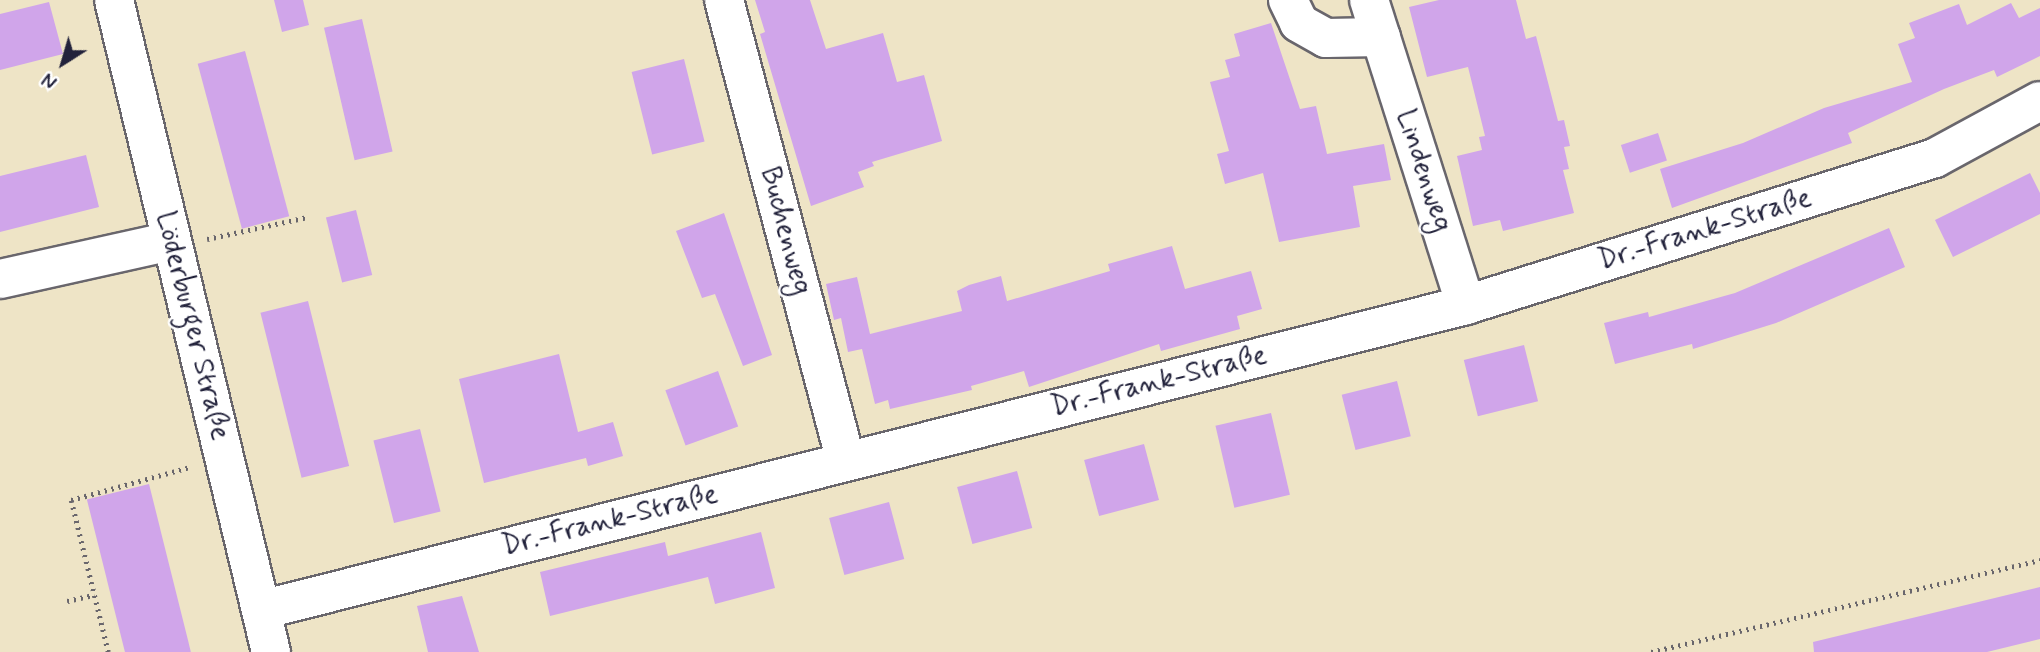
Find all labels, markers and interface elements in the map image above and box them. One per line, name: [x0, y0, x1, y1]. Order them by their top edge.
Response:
north arrow: [28, 28, 98, 98]
text: N: [37, 66, 63, 94]
street label: Lindenweg: [1387, 106, 1459, 236]
street label: Buchenweg: [752, 163, 818, 299]
street label: Dr.-Frank-Straße: [1594, 182, 1816, 278]
street label: Löderburger Straße: [147, 208, 237, 444]
street label: Dr.-Frank-Straße: [1048, 339, 1270, 425]
street label: Dr.-Frank-Straße: [499, 478, 721, 564]

